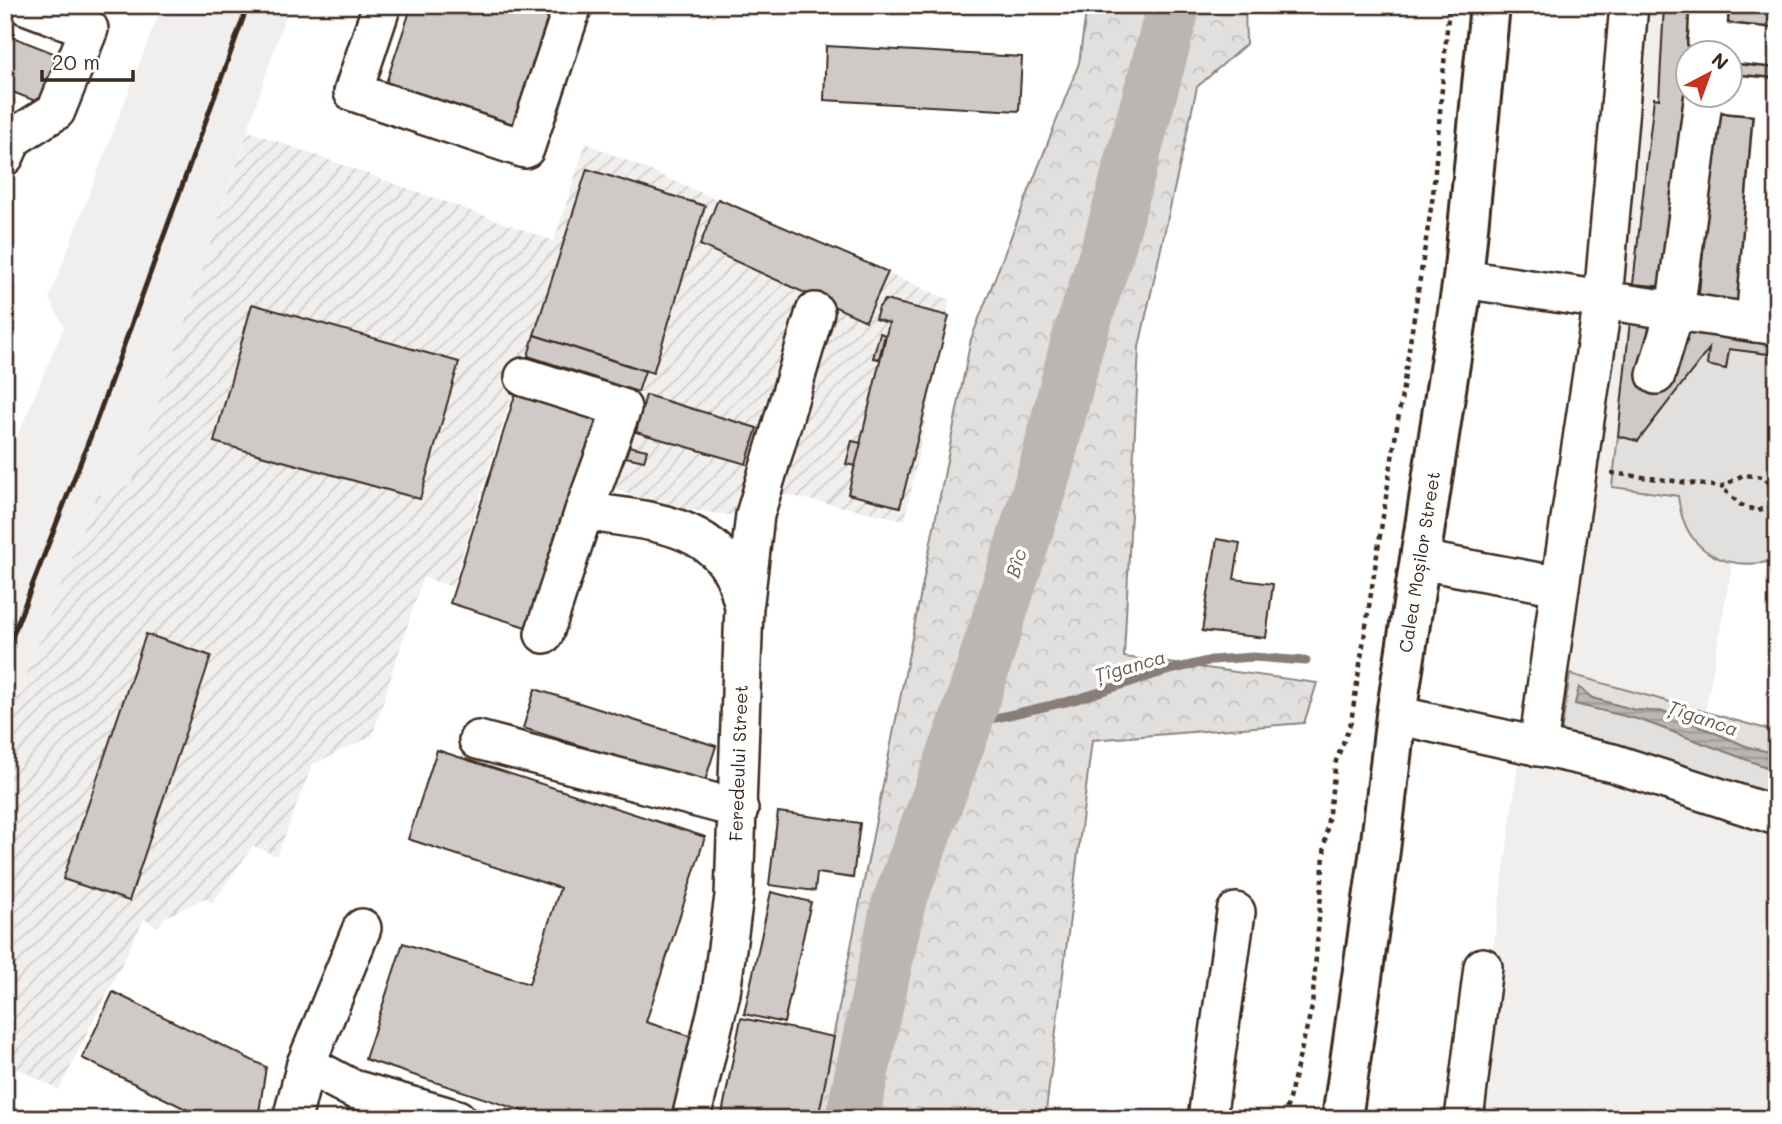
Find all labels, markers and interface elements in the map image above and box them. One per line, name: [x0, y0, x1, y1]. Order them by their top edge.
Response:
scale bar: [42, 38, 133, 82]
north arrow: [1674, 38, 1744, 108]
text: N: [1707, 47, 1734, 75]
text: 20 m: [52, 48, 100, 75]
street label: Calea Moșilor Street: [1393, 469, 1445, 654]
water label: Bîc: [999, 545, 1032, 580]
water label: Țîganca: [1091, 643, 1168, 688]
street label: Feredeului Street: [723, 684, 753, 842]
water label: Țîganca: [1665, 694, 1742, 741]

